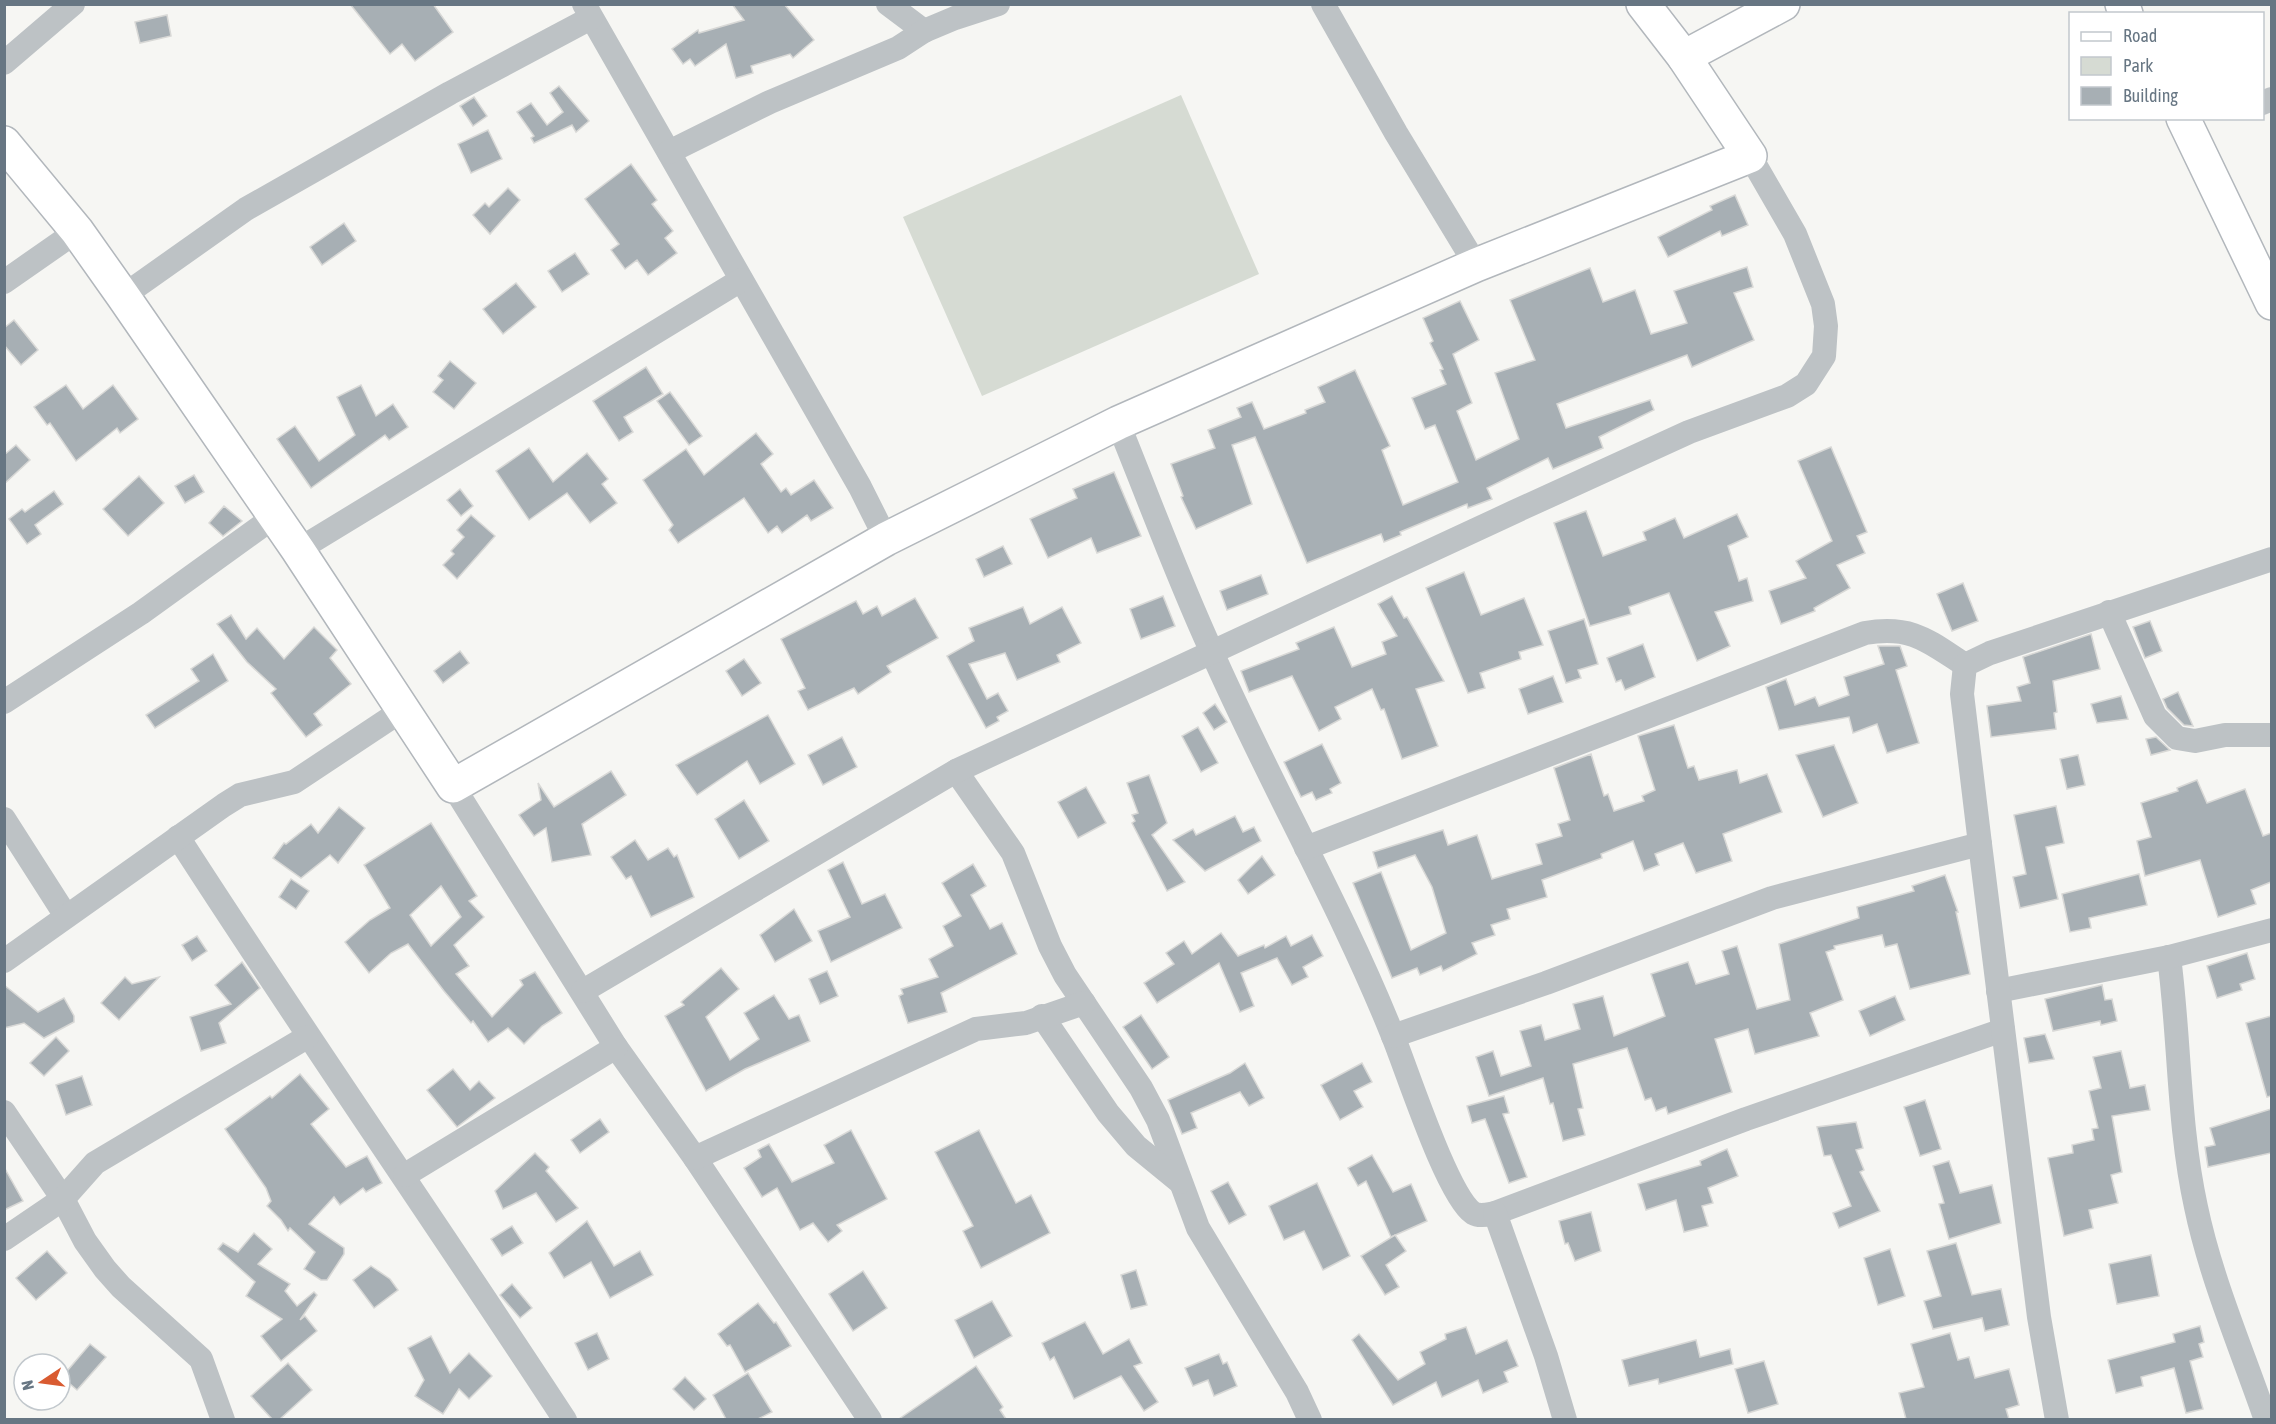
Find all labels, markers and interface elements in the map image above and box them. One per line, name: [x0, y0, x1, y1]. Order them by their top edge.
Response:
legend: [2069, 12, 2264, 120]
text: Road: [2123, 25, 2157, 46]
text: Park: [2123, 55, 2153, 76]
text: Building: [2123, 85, 2178, 106]
north arrow: [12, 1352, 72, 1412]
text: N: [18, 1379, 37, 1392]

